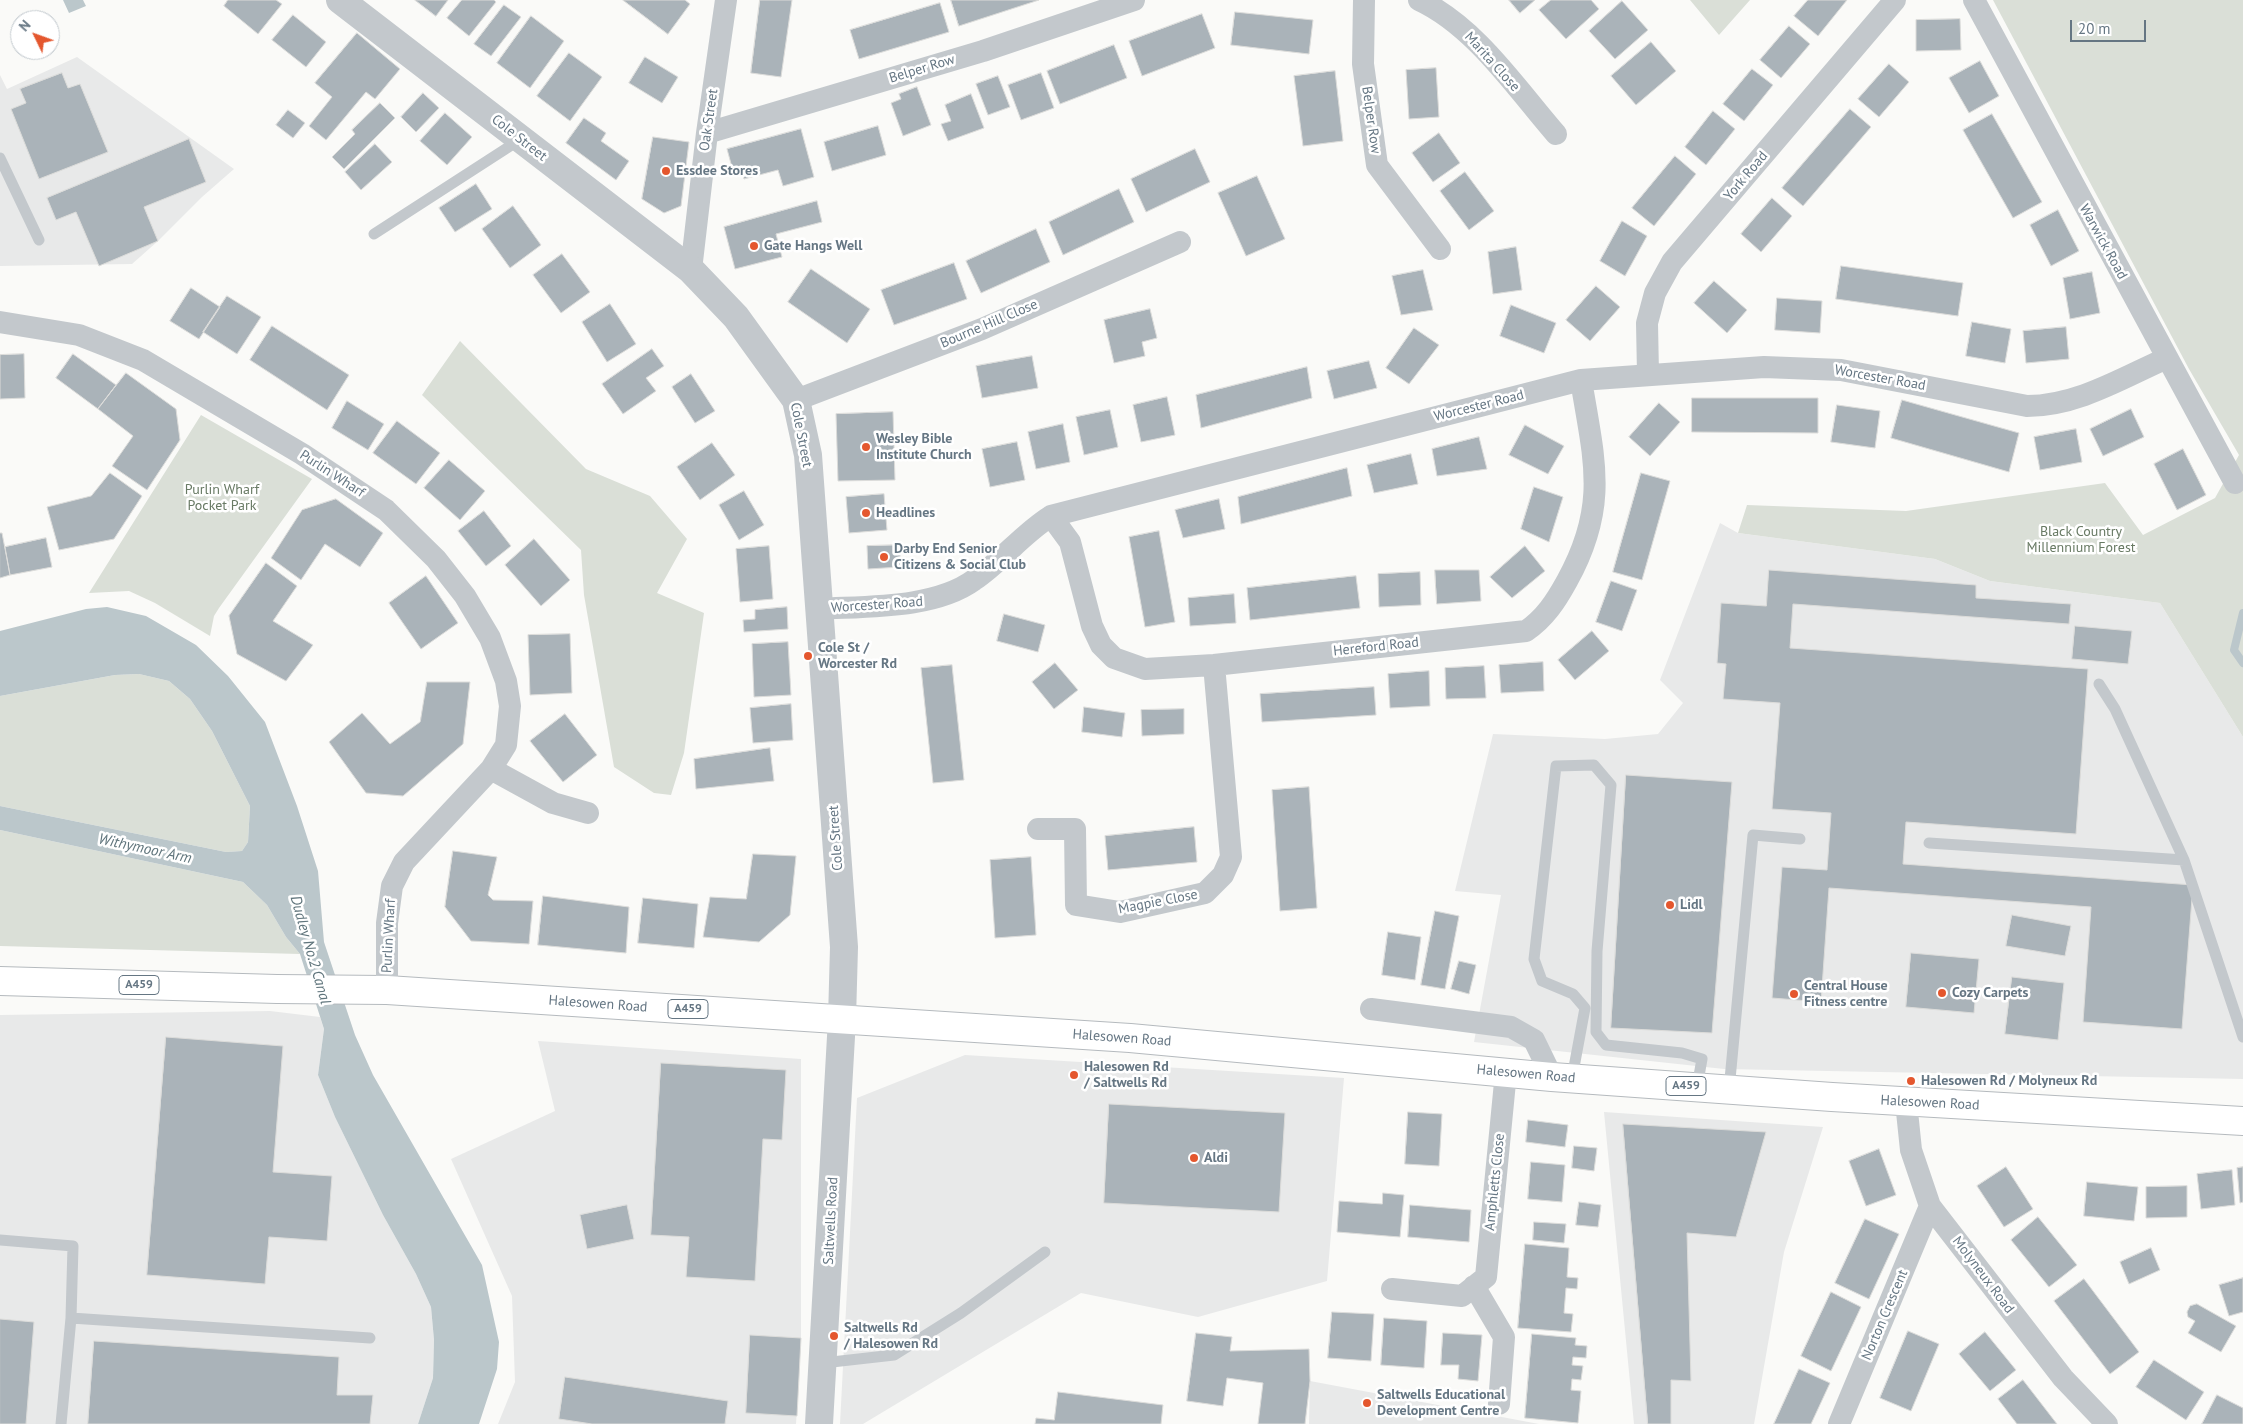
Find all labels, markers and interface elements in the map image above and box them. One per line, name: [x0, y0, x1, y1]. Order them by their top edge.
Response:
north arrow: [10, 10, 60, 60]
scale bar: [2073, 10, 2149, 42]
text: N: [15, 16, 34, 35]
text: 20 m: [2078, 19, 2111, 38]
street label: Marita Close: [1461, 29, 1523, 95]
street label: Belper Row: [887, 51, 957, 87]
street label: Belper Row: [1358, 85, 1384, 155]
street label: Oak Street: [696, 88, 722, 152]
street label: Cole Street: [488, 111, 550, 165]
street label: York Road: [1721, 148, 1771, 204]
place label: Essdee Stores: [676, 163, 758, 179]
marker: Essdee Stores: [660, 165, 672, 177]
street label: Warwick Road: [2075, 202, 2131, 282]
place label: Gate Hangs Well: [764, 238, 862, 254]
marker: Gate Hangs Well: [748, 240, 760, 252]
street label: Bourne Hill Close: [938, 296, 1040, 352]
street label: Worcester Road: [1833, 362, 1927, 394]
street label: Worcester Road: [1432, 387, 1526, 425]
street label: Cole Street: [786, 401, 816, 469]
place label: Wesley Bible Institute Church: [876, 431, 972, 464]
marker: Wesley Bible Institute Church: [860, 441, 872, 453]
street label: Purlin Wharf: [296, 447, 368, 501]
park label: Purlin Wharf Pocket Park: [185, 482, 259, 514]
place label: Headlines: [876, 505, 935, 521]
marker: Headlines: [860, 507, 872, 519]
park label: Black Country Millennium Forest: [2026, 524, 2136, 556]
place label: Darby End Senior Citizens & Social Club: [894, 541, 1026, 574]
marker: Darby End Senior Citizens & Social Club: [878, 551, 890, 563]
street label: Worcester Road: [830, 593, 924, 617]
street label: Hereford Road: [1332, 634, 1420, 660]
place label: Cole St / Worcester Rd: [818, 640, 897, 672]
marker: Cole St / Worcester Rd: [802, 650, 814, 662]
street label: Cole Street: [825, 805, 847, 871]
water label: Withymoor Arm: [97, 830, 193, 868]
street label: Magpie Close: [1117, 886, 1199, 918]
water label: Dudley No.2 Canal: [286, 894, 334, 1006]
place label: Lidl: [1680, 897, 1703, 913]
street label: Purlin Wharf: [379, 898, 399, 974]
marker: Lidl: [1664, 899, 1676, 911]
road number: A459: [119, 976, 159, 994]
place label: Central House Fitness centre: [1804, 978, 1888, 1010]
place label: Cozy Carpets: [1952, 985, 2028, 1001]
marker: Cozy Carpets: [1936, 987, 1948, 999]
marker: Central House Fitness centre: [1788, 988, 1800, 1000]
street label: Halesowen Road: [548, 992, 648, 1016]
road number: A459: [668, 1000, 708, 1019]
street label: Halesowen Road: [1072, 1026, 1172, 1050]
place label: Halesowen Rd / Saltwells Rd: [1084, 1059, 1169, 1092]
street label: Halesowen Road: [1476, 1061, 1576, 1087]
marker: Halesowen Rd / Saltwells Rd: [1068, 1069, 1080, 1081]
place label: Halesowen Rd / Molyneux Rd: [1921, 1073, 2097, 1089]
marker: Halesowen Rd / Molyneux Rd: [1905, 1075, 1917, 1087]
road number: A459: [1666, 1076, 1706, 1096]
street label: Halesowen Road: [1880, 1092, 1980, 1114]
street label: Amphletts Close: [1482, 1133, 1508, 1231]
place label: Aldi: [1204, 1150, 1228, 1166]
marker: Aldi: [1188, 1152, 1200, 1164]
street label: Saltwells Road: [820, 1177, 842, 1265]
street label: Molyneux Road: [1949, 1233, 2017, 1317]
street label: Norton Crescent: [1858, 1267, 1912, 1363]
place label: Saltwells Rd / Halesowen Rd: [844, 1320, 938, 1352]
marker: Saltwells Rd / Halesowen Rd: [828, 1330, 840, 1342]
place label: Saltwells Educational Development Centre: [1377, 1387, 1505, 1420]
marker: Saltwells Educational Development Centre: [1361, 1397, 1373, 1409]

